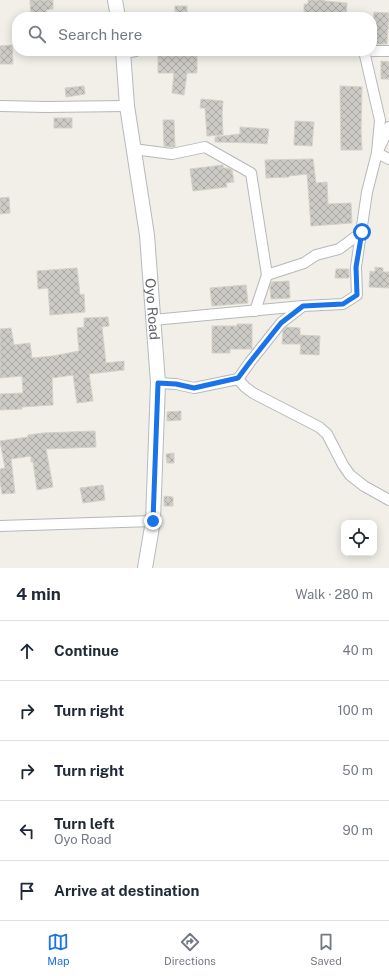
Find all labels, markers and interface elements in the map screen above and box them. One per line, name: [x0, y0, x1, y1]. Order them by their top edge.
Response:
search box: [12, 12, 377, 56]
icon: search: [26, 23, 48, 45]
text: Search here: [58, 26, 142, 43]
route start: [353, 223, 371, 241]
street label: Oyo Road: [142, 278, 163, 341]
route end: [144, 512, 162, 530]
map controls: [341, 520, 377, 556]
button: locate: [341, 520, 377, 556]
text: 4 min: [16, 584, 61, 604]
text: Walk · 280 m: [295, 587, 373, 602]
icon: ahead: [16, 640, 38, 662]
text: Continue: [54, 642, 119, 659]
text: 40 m: [342, 643, 373, 658]
icon: right: [16, 700, 38, 722]
text: Turn right: [54, 702, 124, 719]
text: 100 m: [337, 703, 373, 718]
icon: right: [16, 760, 38, 782]
text: Turn right: [54, 762, 124, 779]
text: 50 m: [342, 763, 373, 778]
text: Turn left: [54, 815, 115, 832]
icon: left: [16, 820, 38, 842]
text: 90 m: [343, 823, 373, 838]
text: Oyo Road: [54, 832, 112, 847]
icon: arrive: [16, 880, 38, 902]
text: Arrive at destination: [54, 882, 199, 899]
tab: Map: [47, 931, 70, 967]
tab: Directions: [164, 931, 216, 967]
tab: Saved: [310, 931, 342, 967]

